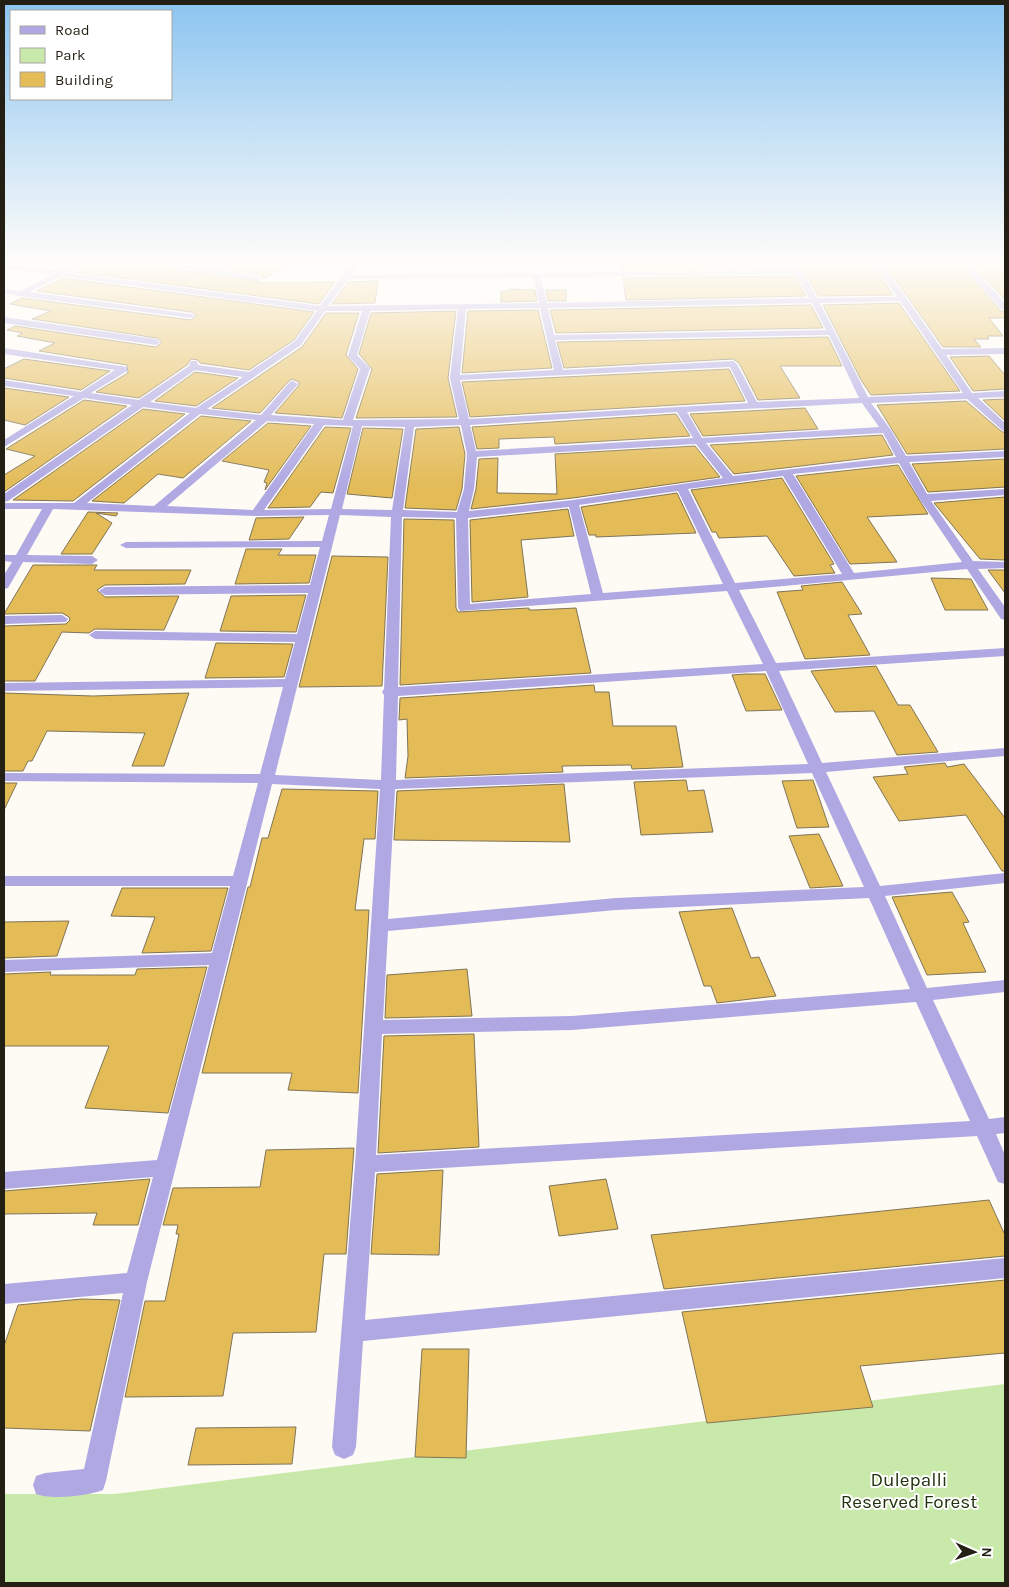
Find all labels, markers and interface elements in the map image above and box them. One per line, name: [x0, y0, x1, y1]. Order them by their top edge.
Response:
legend: [10, 10, 172, 100]
text: Road: [55, 21, 90, 39]
text: Park: [55, 46, 85, 64]
text: Building: [55, 71, 113, 89]
park label: Dulepalli Reserved Forest: [841, 1469, 977, 1513]
north arrow: [949, 1527, 999, 1577]
text: N: [978, 1547, 995, 1558]

